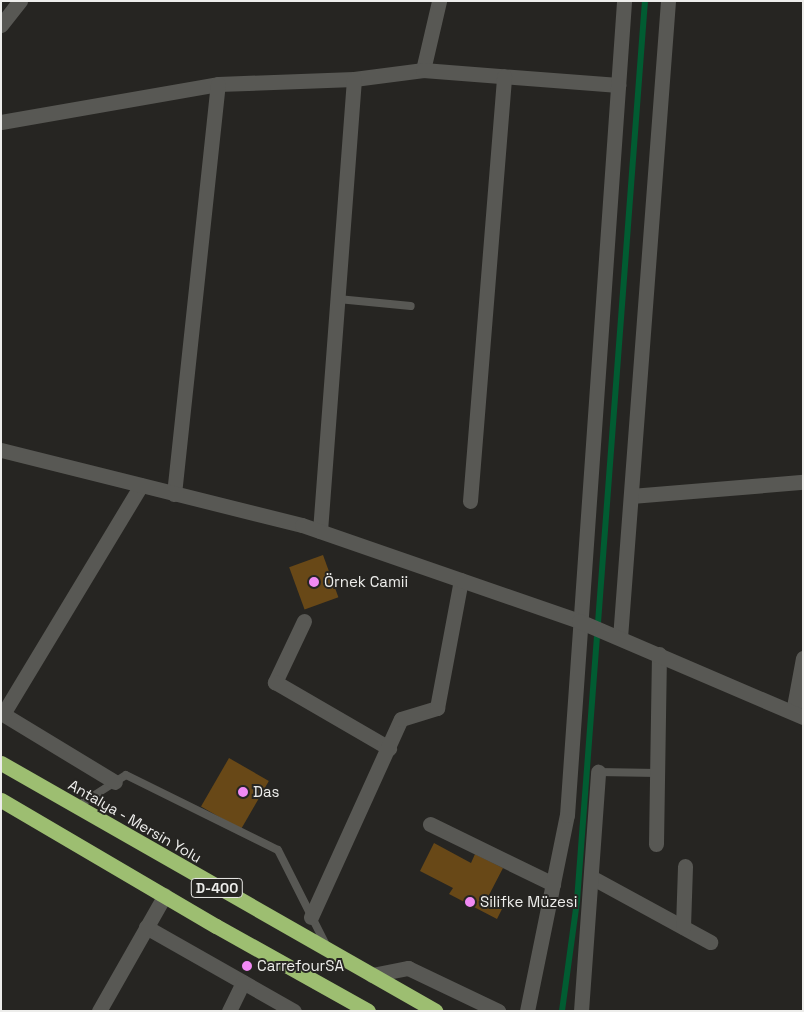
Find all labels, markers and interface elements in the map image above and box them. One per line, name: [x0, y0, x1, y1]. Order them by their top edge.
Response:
place label: Örnek Camii: [324, 573, 408, 591]
marker: Örnek Camii: [308, 576, 320, 588]
street label: Antalya - Mersin Yolu: [65, 775, 205, 867]
place label: Das: [253, 783, 279, 801]
marker: Das: [237, 786, 249, 798]
road number: D-400: [191, 876, 243, 900]
place label: Silifke Müzesi: [480, 893, 577, 911]
marker: Silifke Müzesi: [464, 896, 476, 908]
place label: CarrefourSA: [257, 957, 344, 975]
marker: CarrefourSA: [241, 960, 253, 972]

